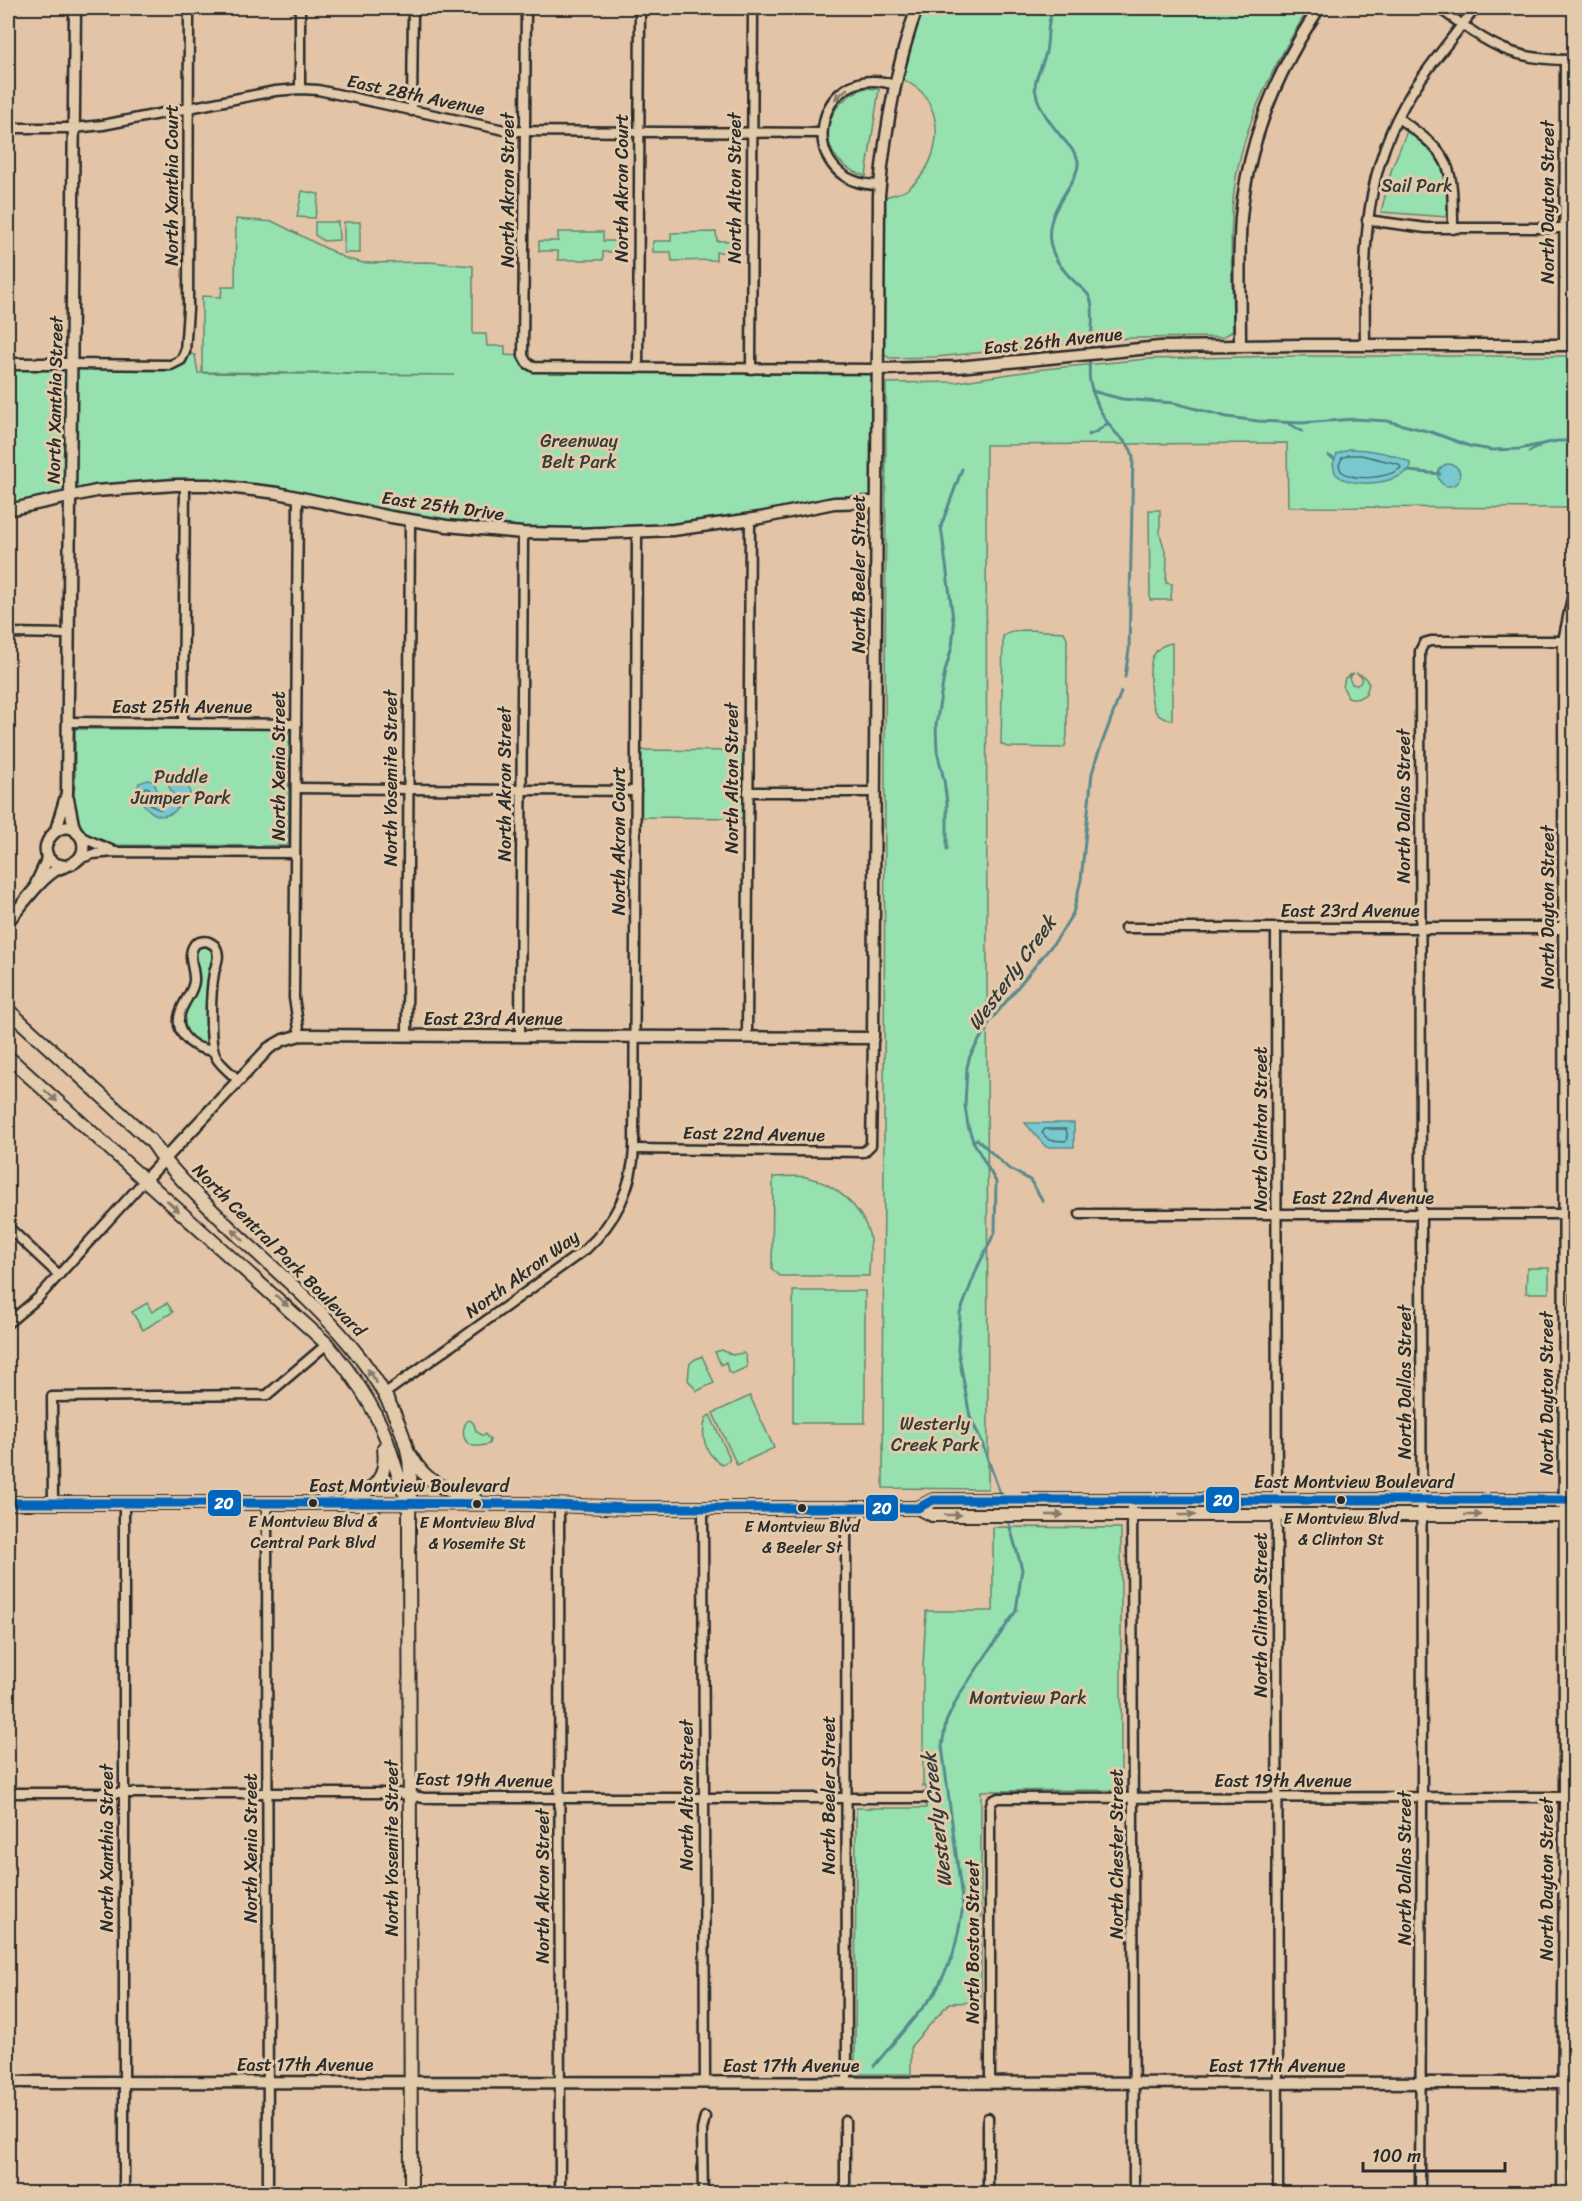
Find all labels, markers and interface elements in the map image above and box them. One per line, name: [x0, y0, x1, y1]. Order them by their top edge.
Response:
street label: East 28th Avenue: [344, 65, 488, 125]
one-way arrow: [834, 87, 849, 100]
street label: North Xanthia Court: [156, 104, 188, 266]
street label: North Akron Street: [492, 112, 524, 268]
street label: North Alton Street: [719, 112, 751, 264]
street label: North Akron Court: [606, 114, 638, 262]
street label: North Dayton Street: [1532, 119, 1564, 284]
park label: Sail Park: [1381, 170, 1453, 202]
street label: North Xanthia Street: [38, 315, 72, 484]
street label: East 26th Avenue: [982, 318, 1124, 364]
park label: Greenway Belt Park: [540, 425, 618, 478]
street label: East 25th Drive: [380, 482, 506, 530]
street label: North Beeler Street: [843, 495, 875, 653]
street label: North Yosemite Street: [375, 689, 407, 866]
street label: East 25th Avenue: [112, 691, 252, 723]
street label: North Xenia Street: [263, 691, 295, 841]
street label: North Alton Street: [716, 702, 748, 854]
street label: North Akron Street: [489, 706, 521, 862]
street label: North Dallas Street: [1388, 728, 1420, 883]
park label: Puddle Jumper Park: [130, 761, 231, 814]
street label: North Akron Court: [603, 767, 635, 915]
street label: North Dayton Street: [1532, 824, 1564, 989]
street label: East 23rd Avenue: [1280, 895, 1420, 927]
water label: Westerly Creek: [958, 906, 1067, 1038]
street label: East 23rd Avenue: [423, 1003, 563, 1035]
street label: North Clinton Street: [1245, 1046, 1277, 1212]
one-way arrow: [43, 1089, 58, 1103]
street label: East 22nd Avenue: [683, 1117, 826, 1151]
street label: North Central Park Boulevard: [184, 1155, 375, 1346]
street label: East 22nd Avenue: [1292, 1182, 1434, 1214]
one-way arrow: [165, 1199, 180, 1212]
street label: North Akron Way: [458, 1221, 587, 1327]
one-way arrow: [230, 1228, 245, 1242]
one-way arrow: [274, 1294, 289, 1307]
street label: North Dallas Street: [1389, 1304, 1421, 1459]
street label: North Dayton Street: [1531, 1310, 1563, 1475]
one-way arrow: [366, 1368, 378, 1384]
park label: Westerly Creek Park: [891, 1408, 979, 1461]
street label: East Montview Boulevard: [1254, 1466, 1455, 1498]
street label: East Montview Boulevard: [309, 1470, 510, 1502]
line badge: 20: [1205, 1486, 1240, 1514]
text: 20: [1212, 1486, 1233, 1515]
line badge: 20: [207, 1489, 242, 1517]
text: 20: [213, 1489, 234, 1518]
line badge: 20: [865, 1494, 899, 1522]
text: 20: [871, 1494, 892, 1523]
marker: E Montview Blvd & Clinton St: [1335, 1494, 1347, 1506]
marker: E Montview Blvd & Central Park Blvd: [307, 1497, 319, 1509]
marker: E Montview Blvd & Yosemite St: [471, 1498, 483, 1510]
marker: E Montview Blvd & Beeler St: [796, 1502, 808, 1514]
place label: E Montview Blvd & Clinton St: [1283, 1504, 1400, 1554]
place label: E Montview Blvd & Central Park Blvd: [248, 1507, 378, 1557]
place label: E Montview Blvd & Yosemite St: [419, 1508, 536, 1558]
one-way arrow: [944, 1510, 963, 1520]
one-way arrow: [1045, 1510, 1064, 1520]
one-way arrow: [1177, 1510, 1196, 1520]
one-way arrow: [1464, 1510, 1483, 1520]
place label: E Montview Blvd & Beeler St: [744, 1512, 861, 1562]
street label: North Clinton Street: [1245, 1532, 1277, 1698]
park label: Montview Park: [969, 1682, 1087, 1714]
street label: North Beeler Street: [813, 1716, 845, 1874]
street label: North Alton Street: [671, 1719, 703, 1871]
water label: Westerly Creek: [911, 1748, 963, 1889]
street label: North Yosemite Street: [376, 1759, 408, 1936]
street label: North Xanthia Street: [91, 1763, 123, 1932]
street label: East 19th Avenue: [415, 1763, 553, 1797]
street label: East 19th Avenue: [1214, 1765, 1352, 1797]
street label: North Chester Street: [1101, 1769, 1133, 1939]
street label: North Xenia Street: [235, 1773, 267, 1923]
street label: North Dallas Street: [1389, 1790, 1421, 1945]
street label: North Dayton Street: [1531, 1796, 1563, 1961]
street label: North Akron Street: [527, 1808, 559, 1964]
street label: North Boston Street: [957, 1860, 989, 2024]
street label: East 17th Avenue: [237, 2049, 374, 2081]
street label: East 17th Avenue: [723, 2050, 860, 2082]
street label: East 17th Avenue: [1209, 2050, 1346, 2082]
scale bar: [1363, 2135, 1506, 2173]
text: 100 m: [1372, 2140, 1421, 2172]

